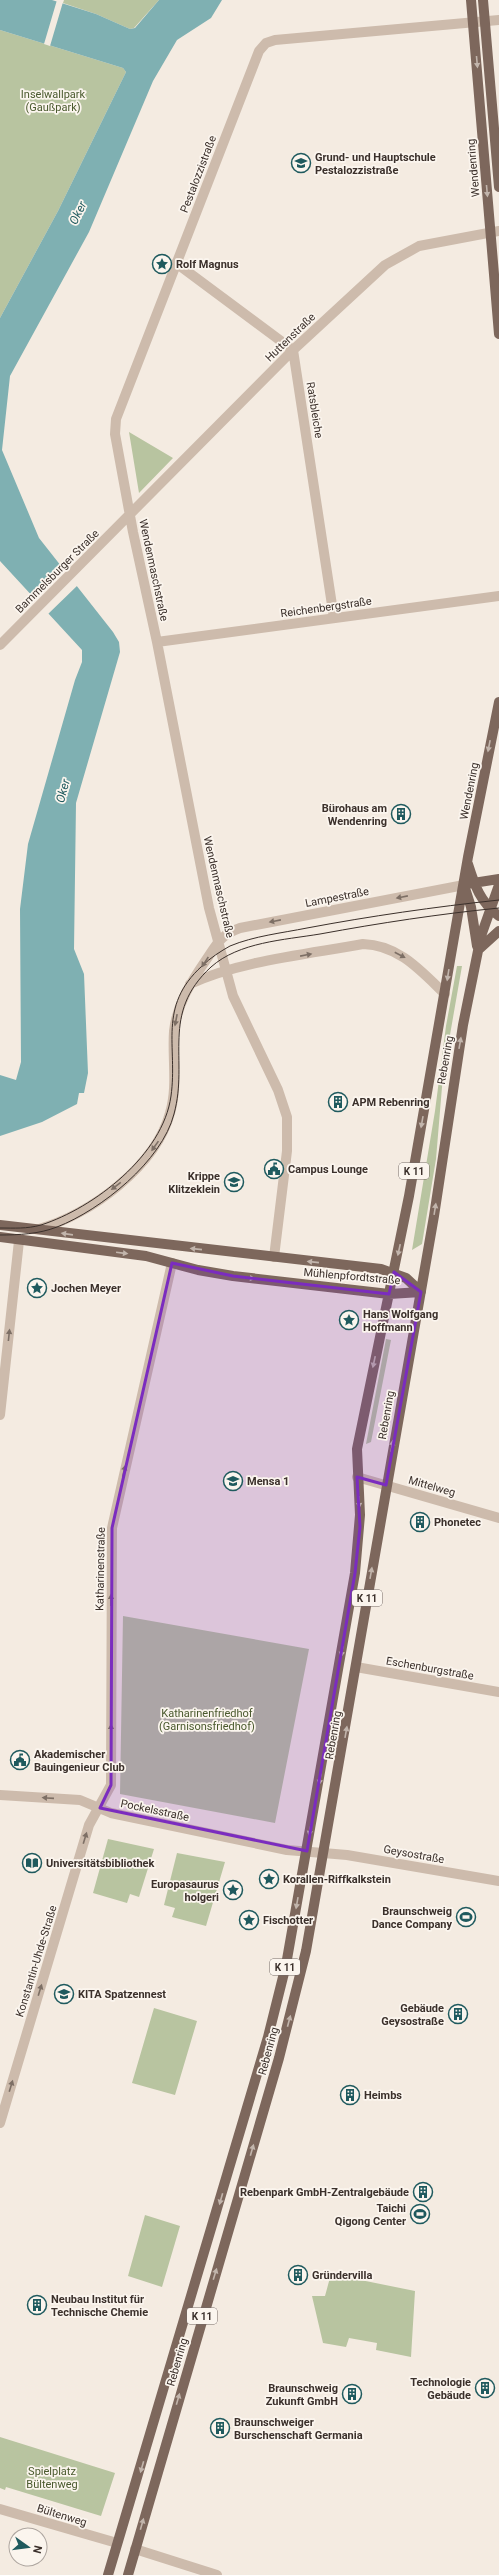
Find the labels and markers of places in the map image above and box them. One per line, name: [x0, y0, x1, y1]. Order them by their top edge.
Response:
place label: Grund- und Hauptschule Pestalozzistraße: [315, 151, 436, 177]
school or university icon: Grund- und Hauptschule Pestalozzistraße: [290, 152, 312, 174]
place icon: Rolf Magnus: [151, 253, 173, 275]
place label: Rolf Magnus: [176, 258, 239, 271]
place label: Bürohaus am Wendenring: [322, 802, 387, 828]
building icon: Bürohaus am Wendenring: [390, 803, 412, 825]
building icon: APM Rebenring: [327, 1091, 349, 1113]
place label: APM Rebenring: [352, 1096, 430, 1109]
public building icon: Campus Lounge: [263, 1158, 285, 1180]
place label: Campus Lounge: [288, 1163, 368, 1176]
place label: Krippe Klitzeklein: [168, 1170, 220, 1196]
school or university icon: Krippe Klitzeklein: [223, 1171, 245, 1193]
place icon: Jochen Meyer: [26, 1277, 48, 1299]
place label: Jochen Meyer: [51, 1282, 121, 1295]
place label: Hans Wolfgang Hoffmann: [363, 1308, 438, 1334]
place icon: Hans Wolfgang Hoffmann: [338, 1309, 360, 1331]
school or university icon: Mensa 1: [222, 1470, 244, 1492]
place label: Mensa 1: [247, 1475, 289, 1488]
building icon: Phonetec: [409, 1511, 431, 1533]
place label: Phonetec: [434, 1516, 481, 1529]
place label: Akademischer Bauingenieur Club: [34, 1748, 125, 1774]
public building icon: Akademischer Bauingenieur Club: [9, 1749, 31, 1771]
library icon: Universitätsbibliothek: [21, 1852, 43, 1874]
place label: Universitätsbibliothek: [46, 1857, 154, 1870]
place icon: Korallen-Riffkalkstein: [258, 1868, 280, 1890]
place label: Korallen-Riffkalkstein: [283, 1873, 391, 1886]
place label: Europasaurus holgeri: [151, 1878, 219, 1904]
place icon: Europasaurus holgeri: [222, 1879, 244, 1901]
place label: Braunschweig Dance Company: [372, 1905, 452, 1931]
sports icon: Braunschweig Dance Company: [455, 1906, 477, 1928]
place icon: Fischotter: [238, 1909, 260, 1931]
place label: Fischotter: [263, 1914, 313, 1927]
school or university icon: KITA Spatzennest: [53, 1983, 75, 2005]
place label: KITA Spatzennest: [78, 1988, 166, 2001]
place label: Gebäude Geysostraße: [381, 2002, 444, 2028]
building icon: Gebäude Geysostraße: [447, 2003, 469, 2025]
building icon: Heimbs: [339, 2084, 361, 2106]
place label: Heimbs: [364, 2089, 402, 2102]
building icon: Rebenpark GmbH-Zentralgebäude: [412, 2181, 434, 2203]
place label: Rebenpark GmbH-Zentralgebäude: [240, 2186, 409, 2199]
place label: Taichi Qigong Center: [335, 2202, 406, 2228]
sports icon: Taichi Qigong Center: [409, 2203, 431, 2225]
building icon: Gründervilla: [287, 2264, 309, 2286]
place label: Gründervilla: [312, 2269, 372, 2282]
place label: Neubau Institut für Technische Chemie: [51, 2293, 148, 2319]
building icon: Neubau Institut für Technische Chemie: [26, 2294, 48, 2316]
place label: Technologie Gebäude: [410, 2376, 471, 2402]
building icon: Technologie Gebäude: [474, 2377, 496, 2399]
place label: Braunschweig Zukunft GmbH: [266, 2382, 338, 2408]
building icon: Braunschweig Zukunft GmbH: [341, 2383, 363, 2405]
place label: Braunschweiger Burschenschaft Germania: [234, 2416, 363, 2442]
building icon: Braunschweiger Burschenschaft Germania: [209, 2417, 231, 2439]

